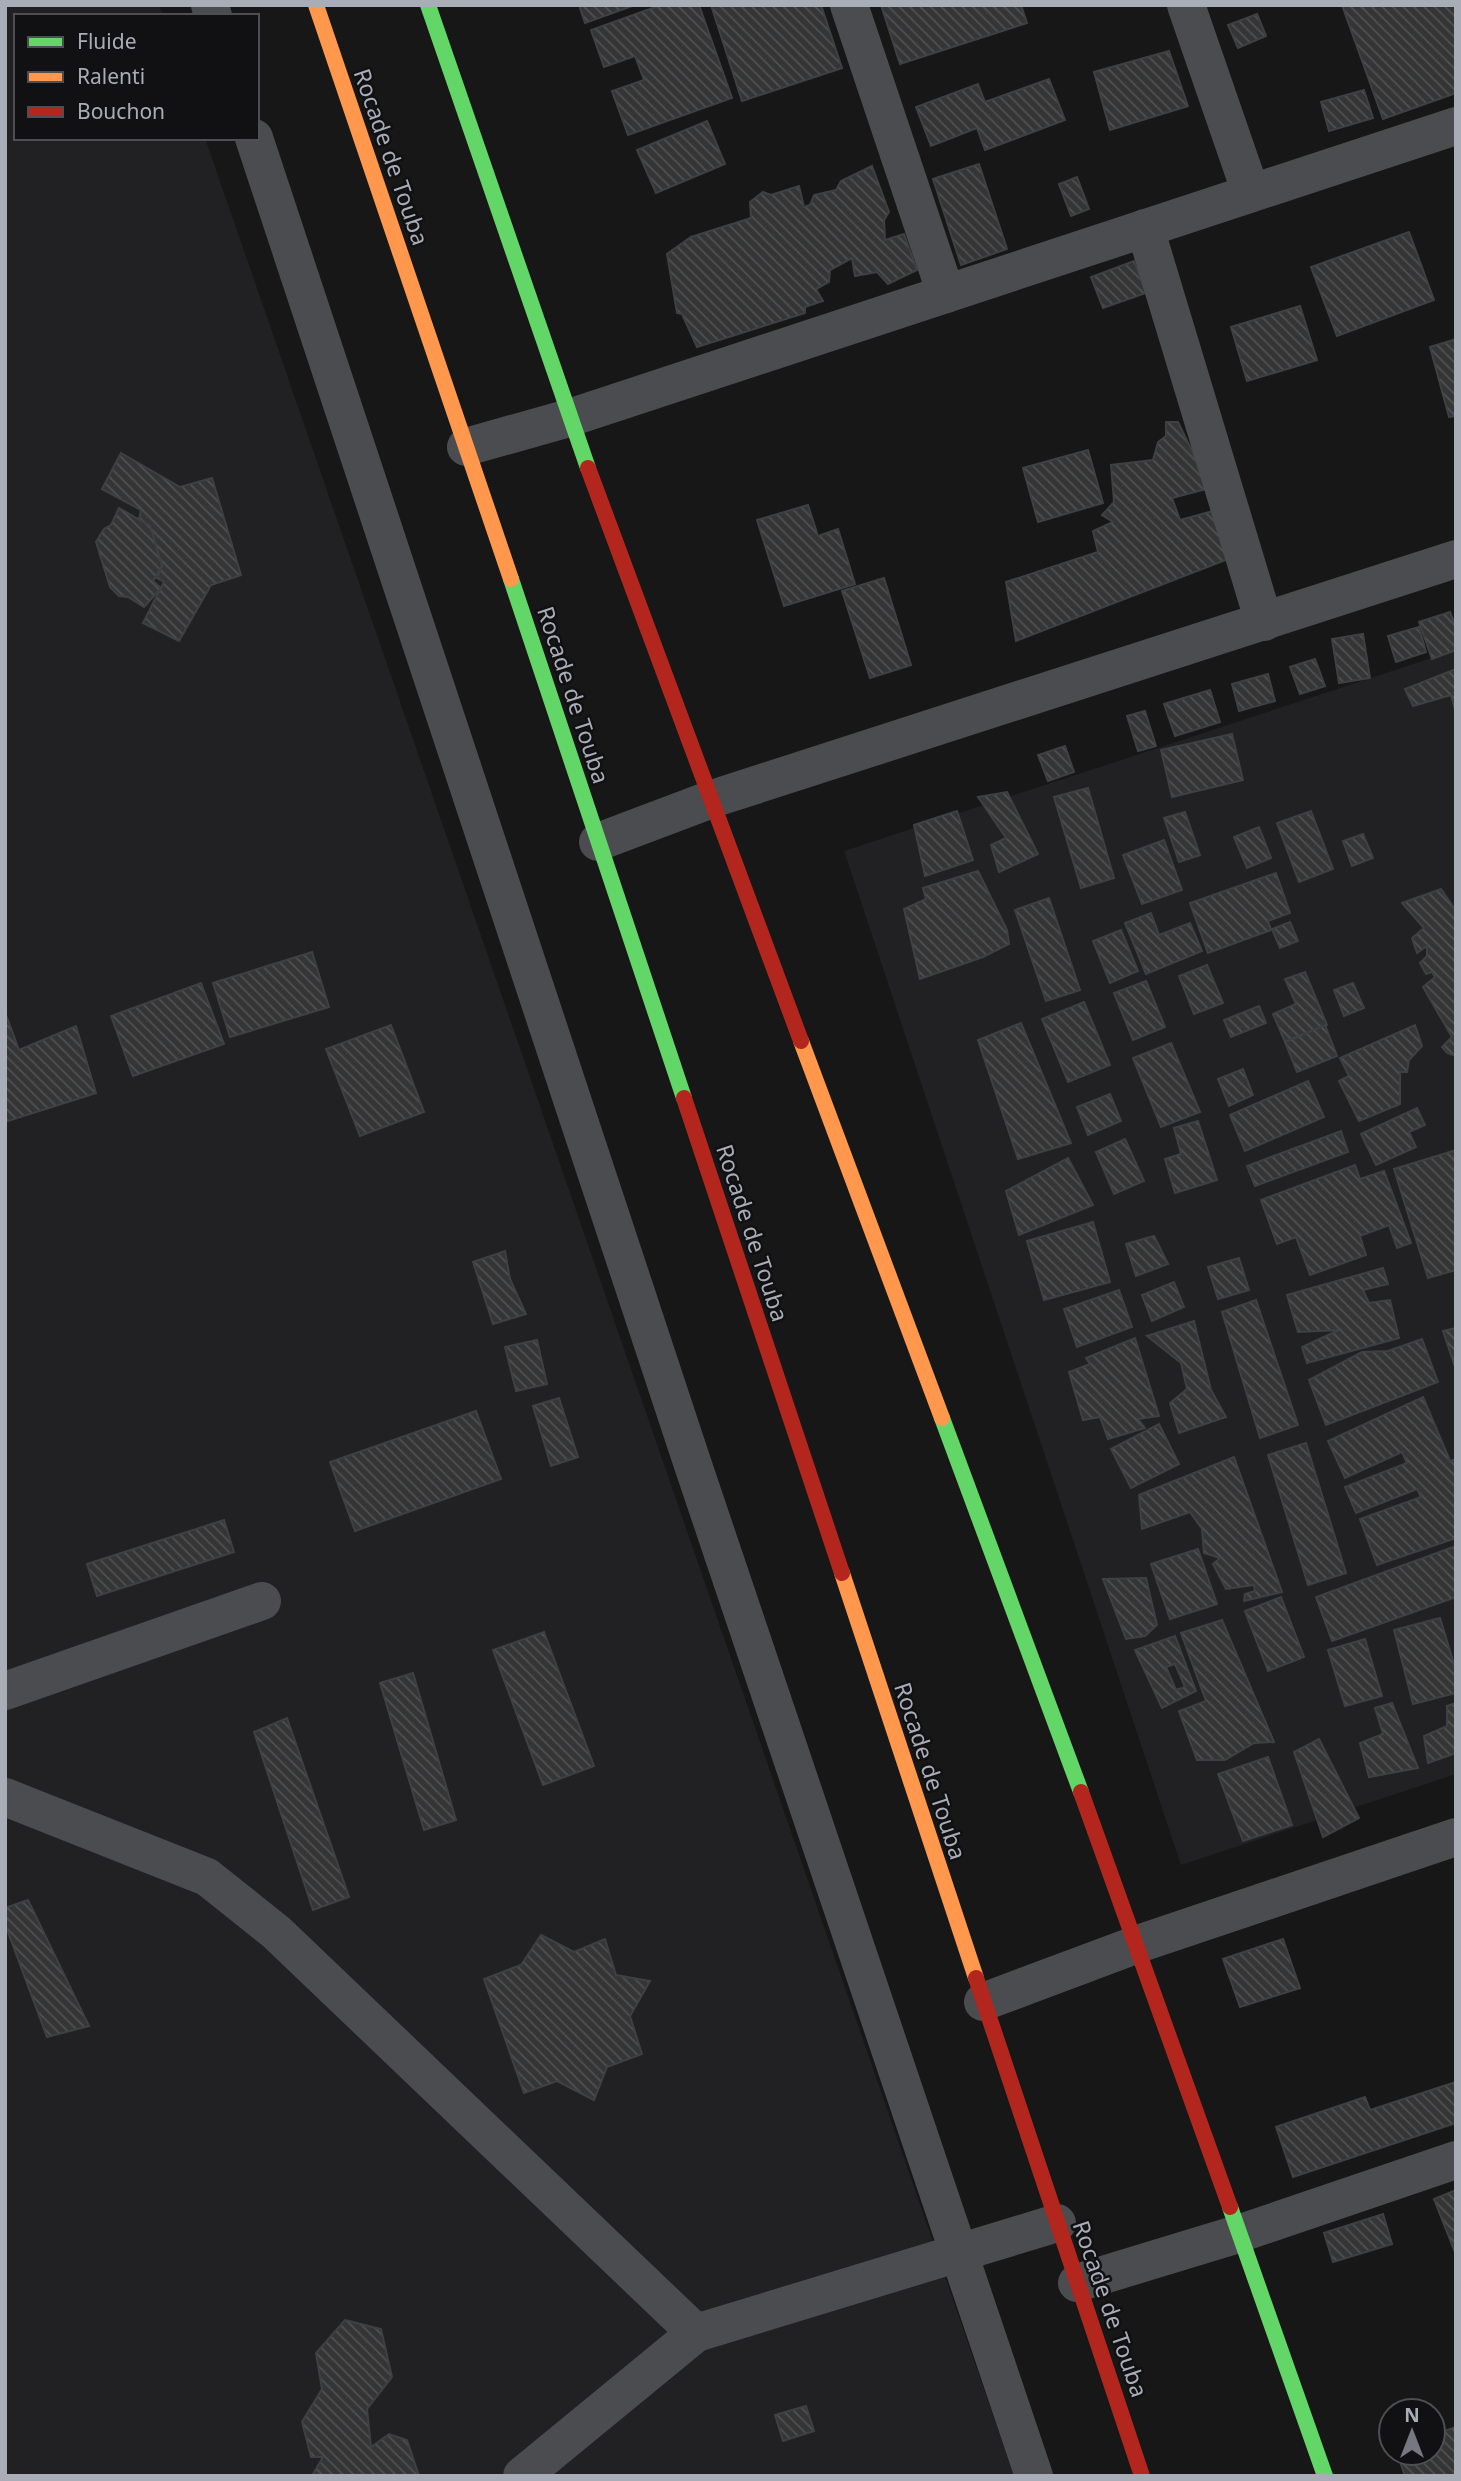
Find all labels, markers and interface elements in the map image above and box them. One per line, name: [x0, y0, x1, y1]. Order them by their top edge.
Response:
legend: [14, 14, 259, 140]
text: Fluide: [77, 27, 136, 55]
text: Ralenti: [77, 62, 145, 90]
street label: Rocade de Touba: [347, 64, 437, 249]
text: Bouchon: [77, 97, 165, 125]
street label: Rocade de Touba: [530, 602, 618, 787]
street label: Rocade de Touba: [709, 1140, 797, 1325]
street label: Rocade de Touba: [887, 1678, 975, 1863]
street label: Rocade de Touba: [1066, 2216, 1156, 2401]
north arrow: [1377, 2397, 1447, 2467]
text: N: [1404, 2402, 1420, 2428]

